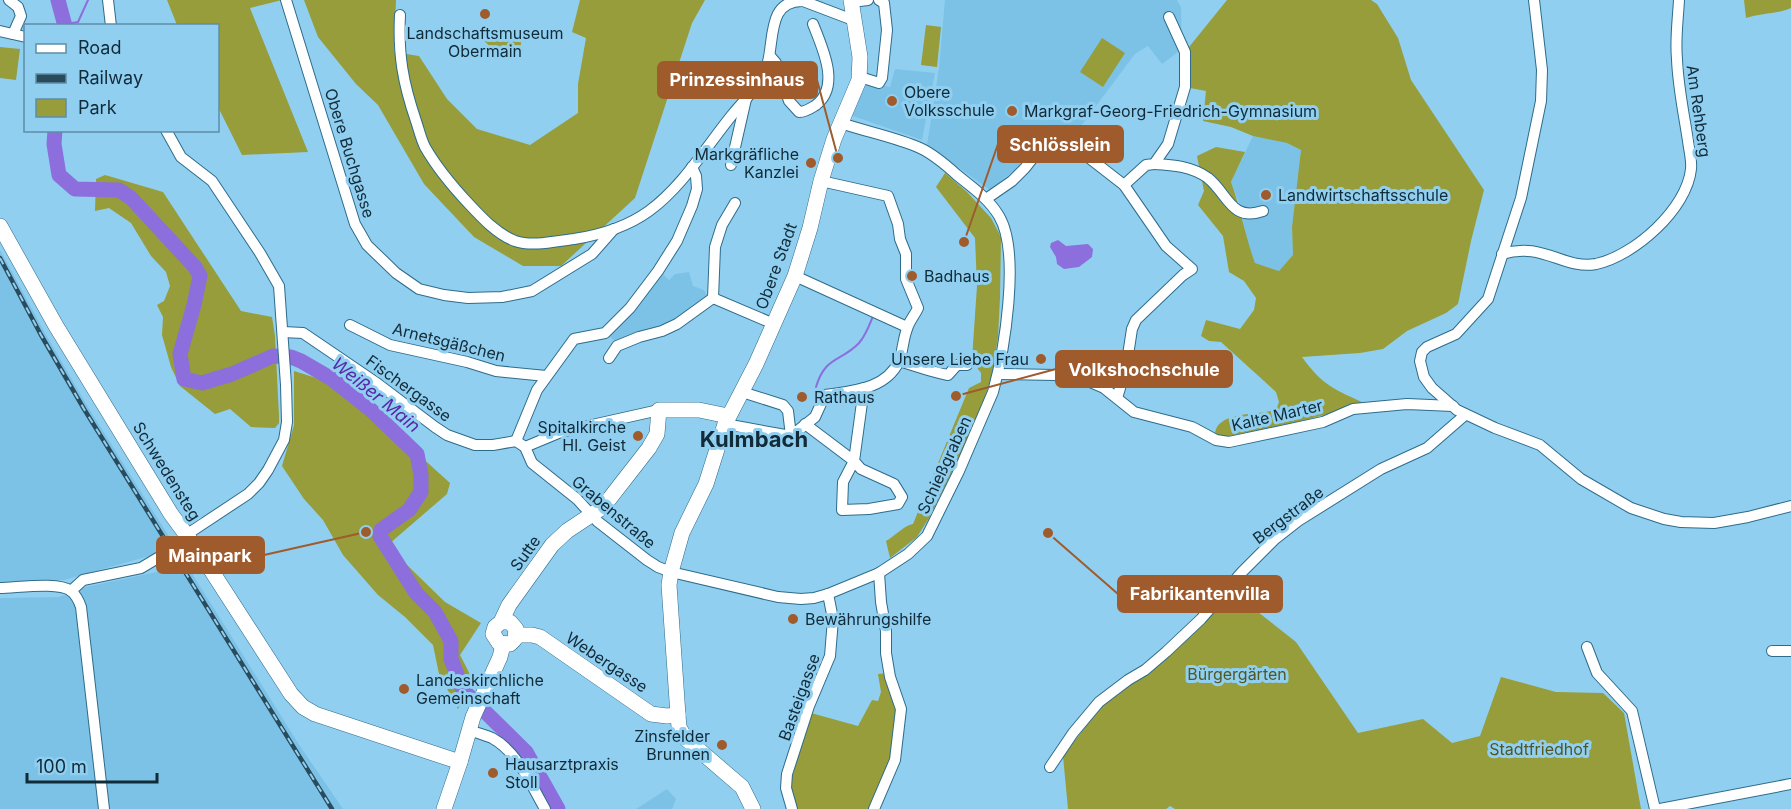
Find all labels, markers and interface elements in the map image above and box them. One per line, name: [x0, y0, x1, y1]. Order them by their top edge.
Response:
marker: Landschaftsmuseum Obermain: [478, 7, 492, 21]
place label: Landschaftsmuseum Obermain: [407, 23, 563, 61]
legend: [24, 24, 219, 132]
text: Road: [78, 37, 121, 58]
callout: Prinzessinhaus: [658, 62, 817, 98]
street label: Am Rehberg: [1683, 64, 1715, 158]
text: Railway: [78, 67, 143, 88]
text: Prinzessinhaus: [669, 69, 805, 90]
place label: Obere Volksschule: [904, 82, 995, 120]
street label: Obere Buchgasse: [321, 86, 379, 220]
marker: Obere Volksschule: [885, 94, 899, 108]
text: Park: [78, 97, 117, 118]
place label: Markgraf-Georg-Friedrich-Gymnasium: [1024, 101, 1317, 121]
marker: Markgraf-Georg-Friedrich-Gymnasium: [1005, 104, 1019, 118]
callout: Schlösslein: [998, 126, 1123, 162]
text: Schlösslein: [1009, 134, 1111, 155]
place label: Markgräfliche Kanzlei: [694, 144, 799, 182]
marker: Markgräfliche Kanzlei: [804, 156, 818, 170]
place label: Landwirtschaftsschule: [1278, 185, 1448, 205]
marker: Landwirtschaftsschule: [1259, 188, 1273, 202]
street label: Obere Stadt: [751, 220, 801, 312]
place label: Badhaus: [924, 266, 990, 286]
marker: Badhaus: [905, 269, 919, 283]
street label: Arnetsgäßchen: [390, 318, 508, 366]
place label: Unsere Liebe Frau: [891, 349, 1029, 369]
street label: Fischergasse: [362, 350, 456, 426]
callout: Volkshochschule: [1056, 351, 1232, 387]
marker: Unsere Liebe Frau: [1034, 352, 1048, 366]
water label: Weißer Main: [328, 353, 425, 436]
text: Volkshochschule: [1068, 359, 1220, 380]
place label: Rathaus: [814, 387, 875, 407]
marker: Rathaus: [795, 390, 809, 404]
street label: Kalte Marter: [1229, 395, 1325, 435]
street label: Schießgraben: [913, 413, 975, 517]
place label: Spitalkirche Hl. Geist: [538, 417, 626, 455]
street label: Schwedensteg: [129, 418, 205, 524]
district label: Kulmbach: [700, 426, 808, 452]
marker: Spitalkirche Hl. Geist: [631, 429, 645, 443]
street label: Grabenstraße: [568, 471, 660, 553]
street label: Bergstraße: [1249, 482, 1327, 548]
street label: Sutte: [505, 531, 545, 575]
callout: Mainpark: [157, 537, 264, 573]
text: Mainpark: [168, 545, 252, 566]
callout: Fabrikantenvilla: [1118, 576, 1282, 612]
text: Fabrikantenvilla: [1130, 583, 1270, 604]
place label: Bewährungshilfe: [805, 609, 931, 629]
marker: Bewährungshilfe: [786, 612, 800, 626]
street label: Webergasse: [562, 627, 652, 697]
street label: Basteigasse: [774, 651, 824, 743]
park label: Bürgergärten: [1187, 664, 1287, 684]
place label: Landeskirchliche Gemeinschaft: [416, 670, 544, 708]
marker: Landeskirchliche Gemeinschaft: [397, 682, 411, 696]
place label: Zinsfelder Brunnen: [634, 726, 710, 764]
marker: Zinsfelder Brunnen: [715, 738, 729, 752]
park label: Stadtfriedhof: [1489, 739, 1589, 759]
scale bar: [27, 746, 158, 784]
place label: Hausarztpraxis Stoll: [505, 754, 619, 792]
text: 100 m: [36, 756, 87, 777]
marker: Hausarztpraxis Stoll: [486, 766, 500, 780]

